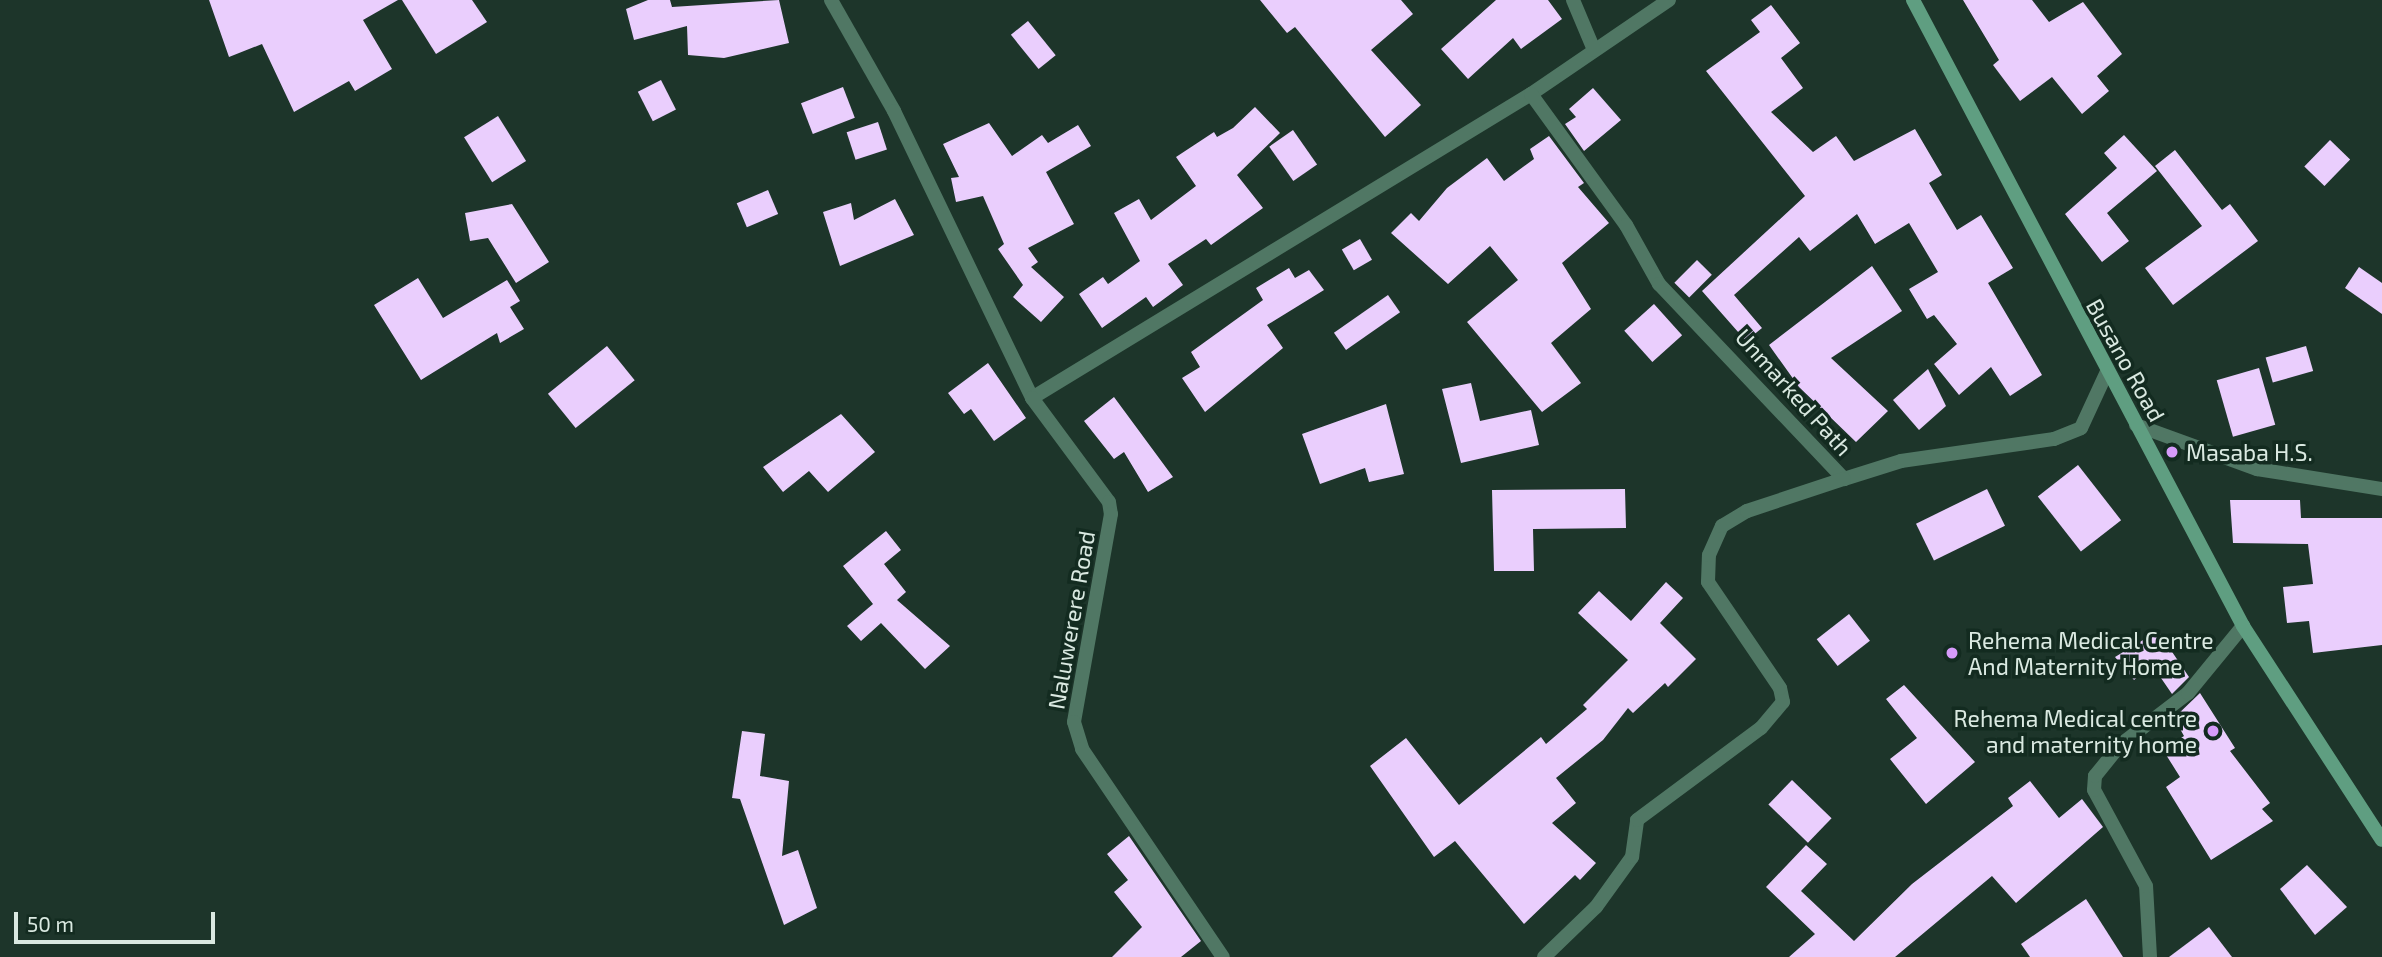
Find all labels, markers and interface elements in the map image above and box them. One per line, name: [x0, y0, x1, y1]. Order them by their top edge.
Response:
street label: Busano Road: [2081, 294, 2171, 426]
street label: Unmarked Path: [1730, 323, 1858, 461]
place label: Masaba H.S.: [2186, 438, 2313, 466]
marker: Masaba H.S.: [2164, 444, 2180, 460]
street label: Naluwerere Road: [1042, 529, 1100, 711]
place label: Rehema Medical Centre And Maternity Home: [1968, 626, 2214, 680]
marker: Rehema Medical Centre And Maternity Home: [1942, 643, 1962, 663]
place label: Rehema Medical centre and maternity home: [1953, 704, 2197, 758]
marker: Rehema Medical centre and maternity home: [2203, 721, 2223, 741]
scale bar: [18, 898, 219, 942]
text: 50 m: [27, 911, 74, 936]

